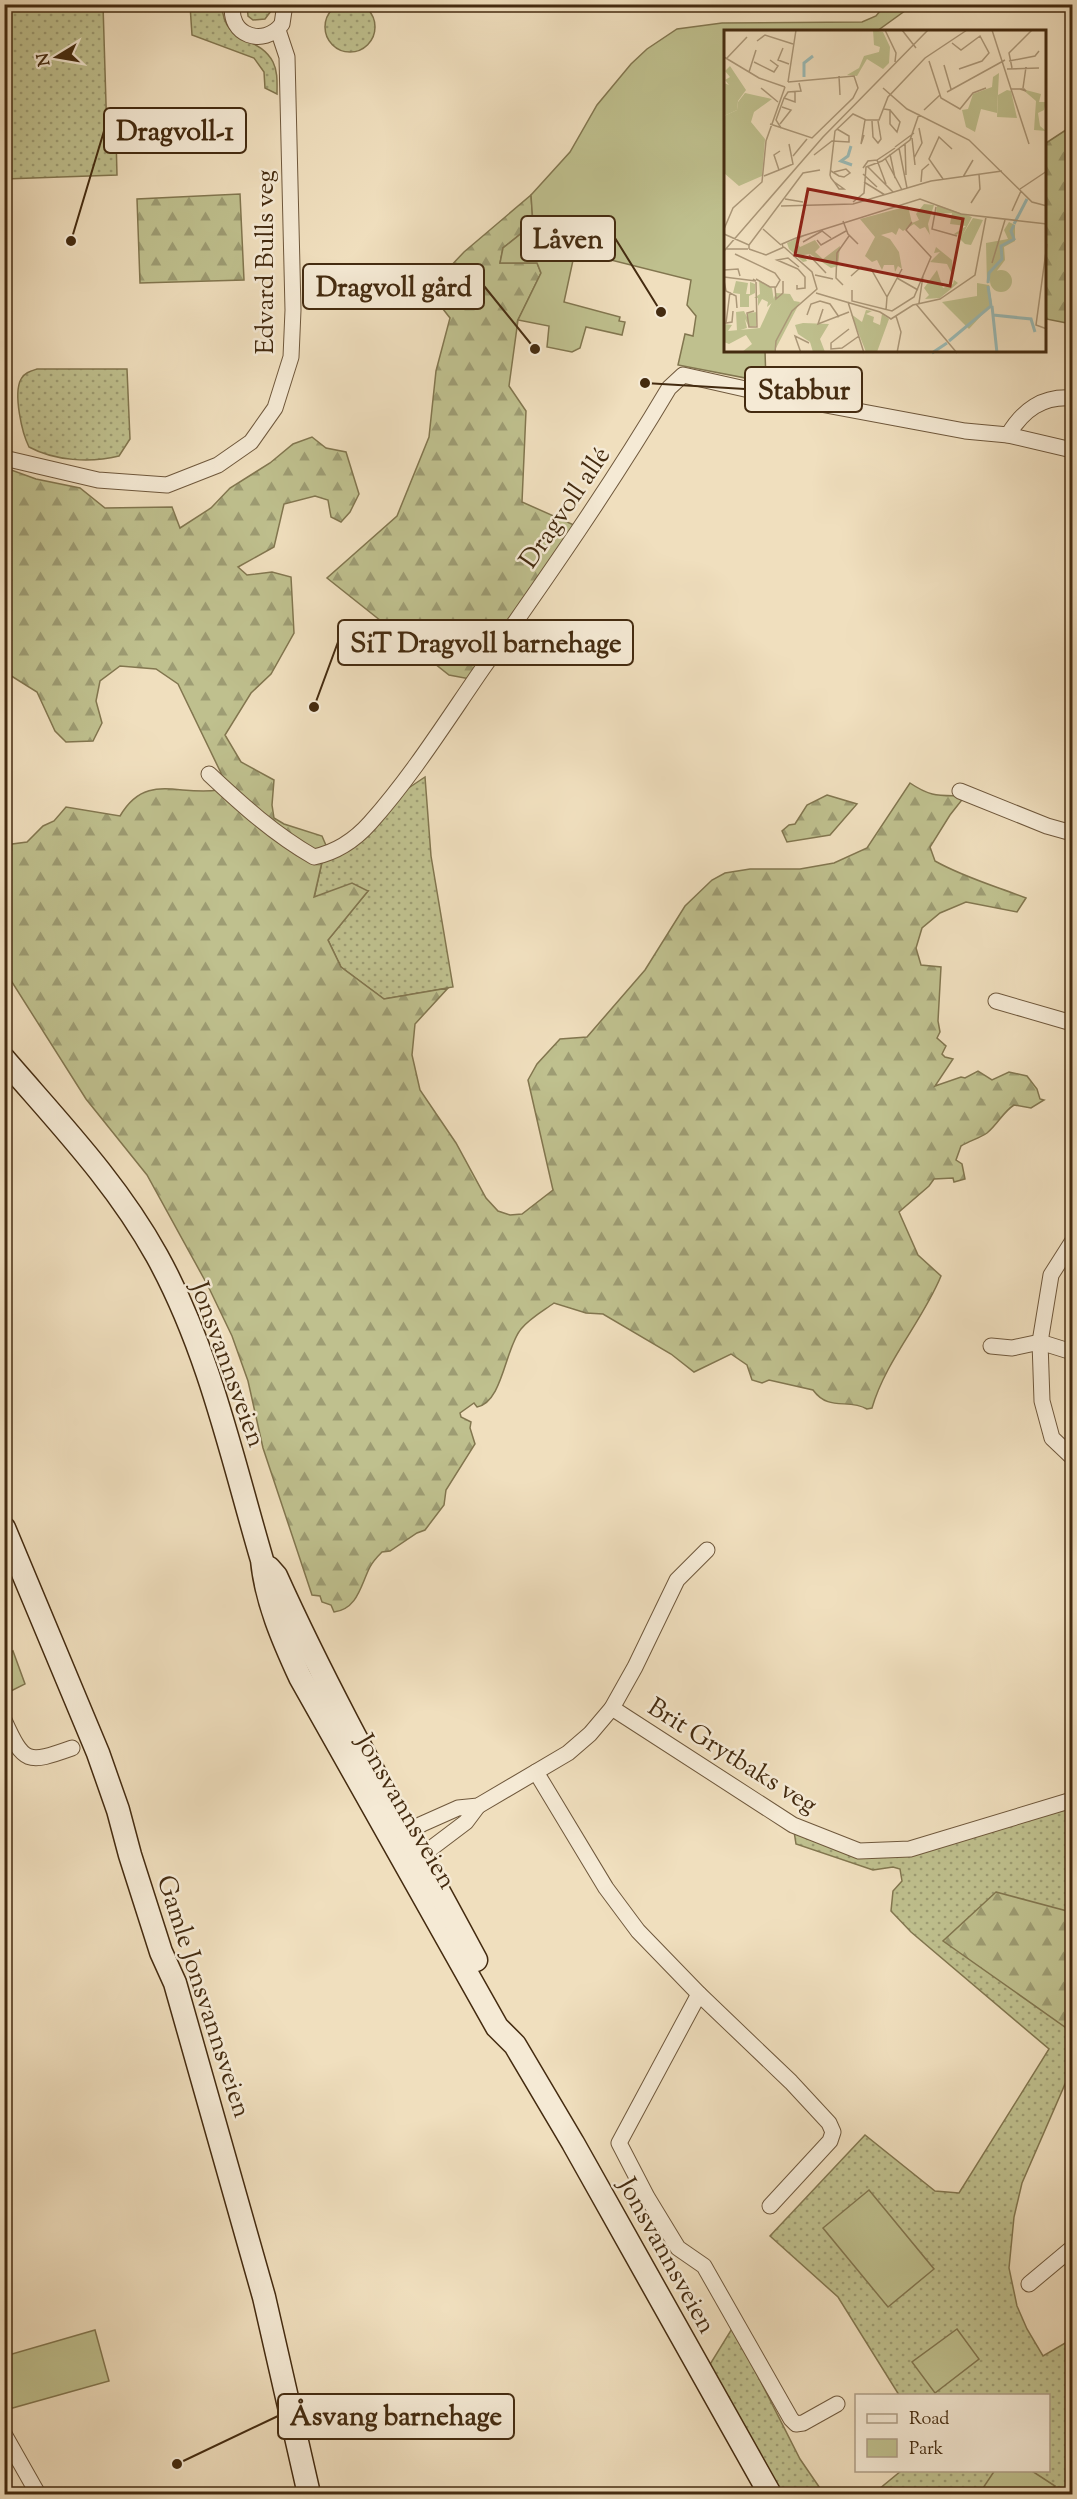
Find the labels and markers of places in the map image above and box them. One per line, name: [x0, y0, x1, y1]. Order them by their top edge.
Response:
callout: Dragvoll-1: [104, 108, 246, 153]
callout: Låven: [521, 216, 615, 261]
callout: Dragvoll gård: [303, 264, 484, 309]
callout: Stabbur: [745, 367, 862, 412]
callout: SiT Dragvoll barnehage: [338, 620, 633, 665]
callout: Åsvang barnehage: [278, 2394, 514, 2439]

